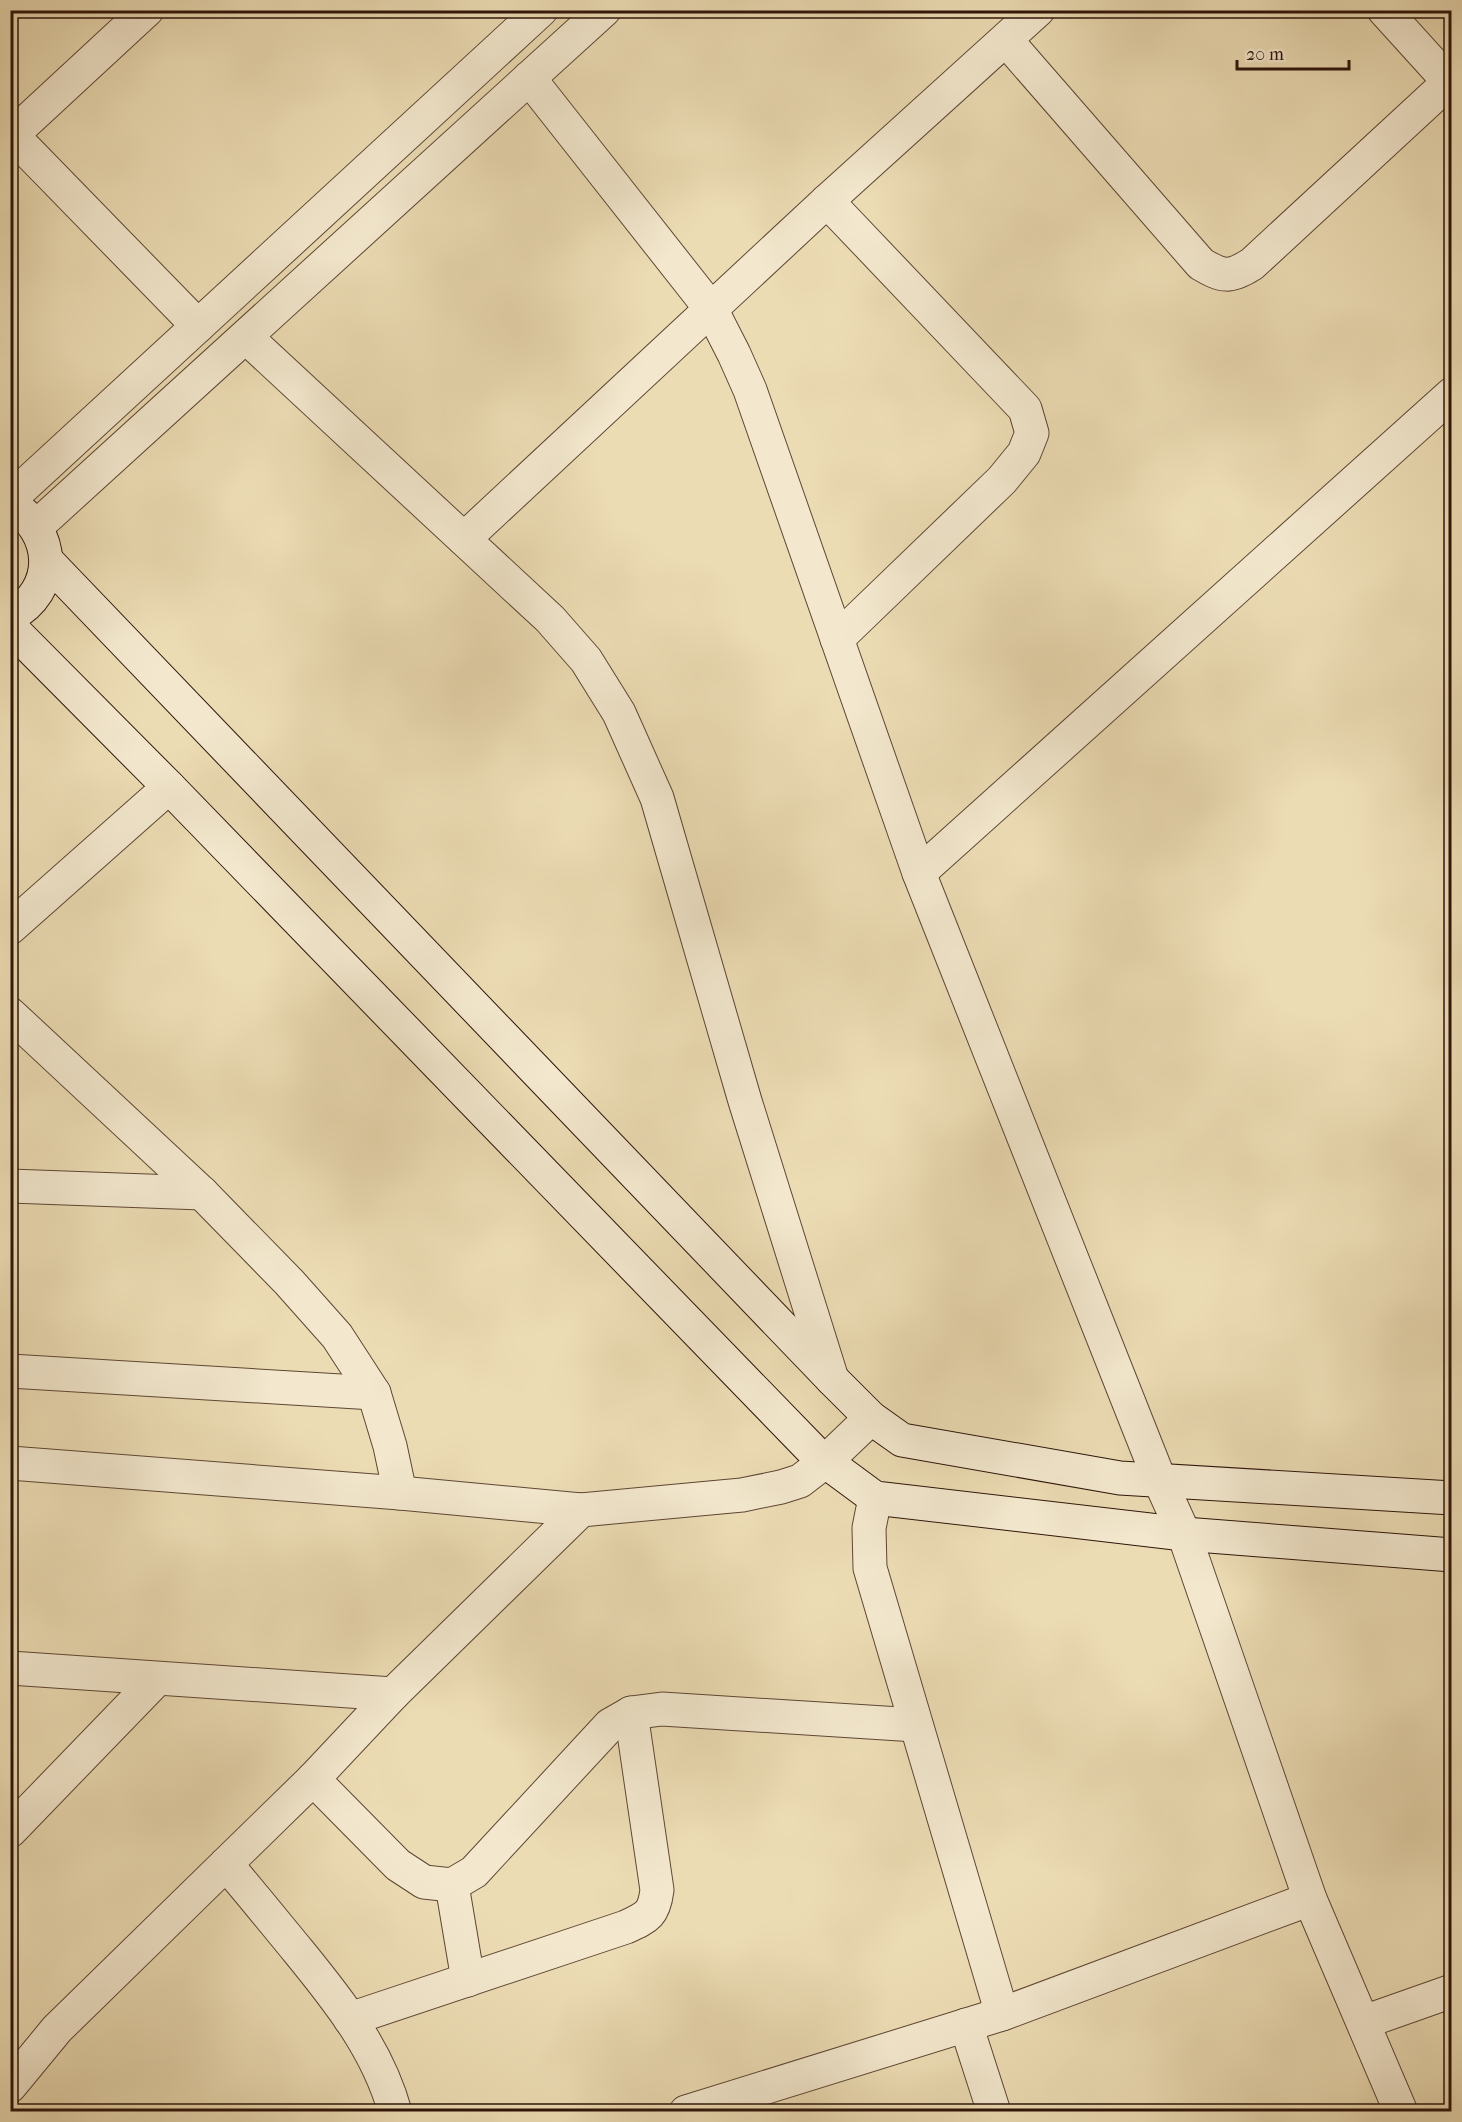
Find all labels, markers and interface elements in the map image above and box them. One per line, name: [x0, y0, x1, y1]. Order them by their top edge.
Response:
scale bar: [1237, 33, 1350, 71]
text: 20 m: [1246, 44, 1284, 65]

